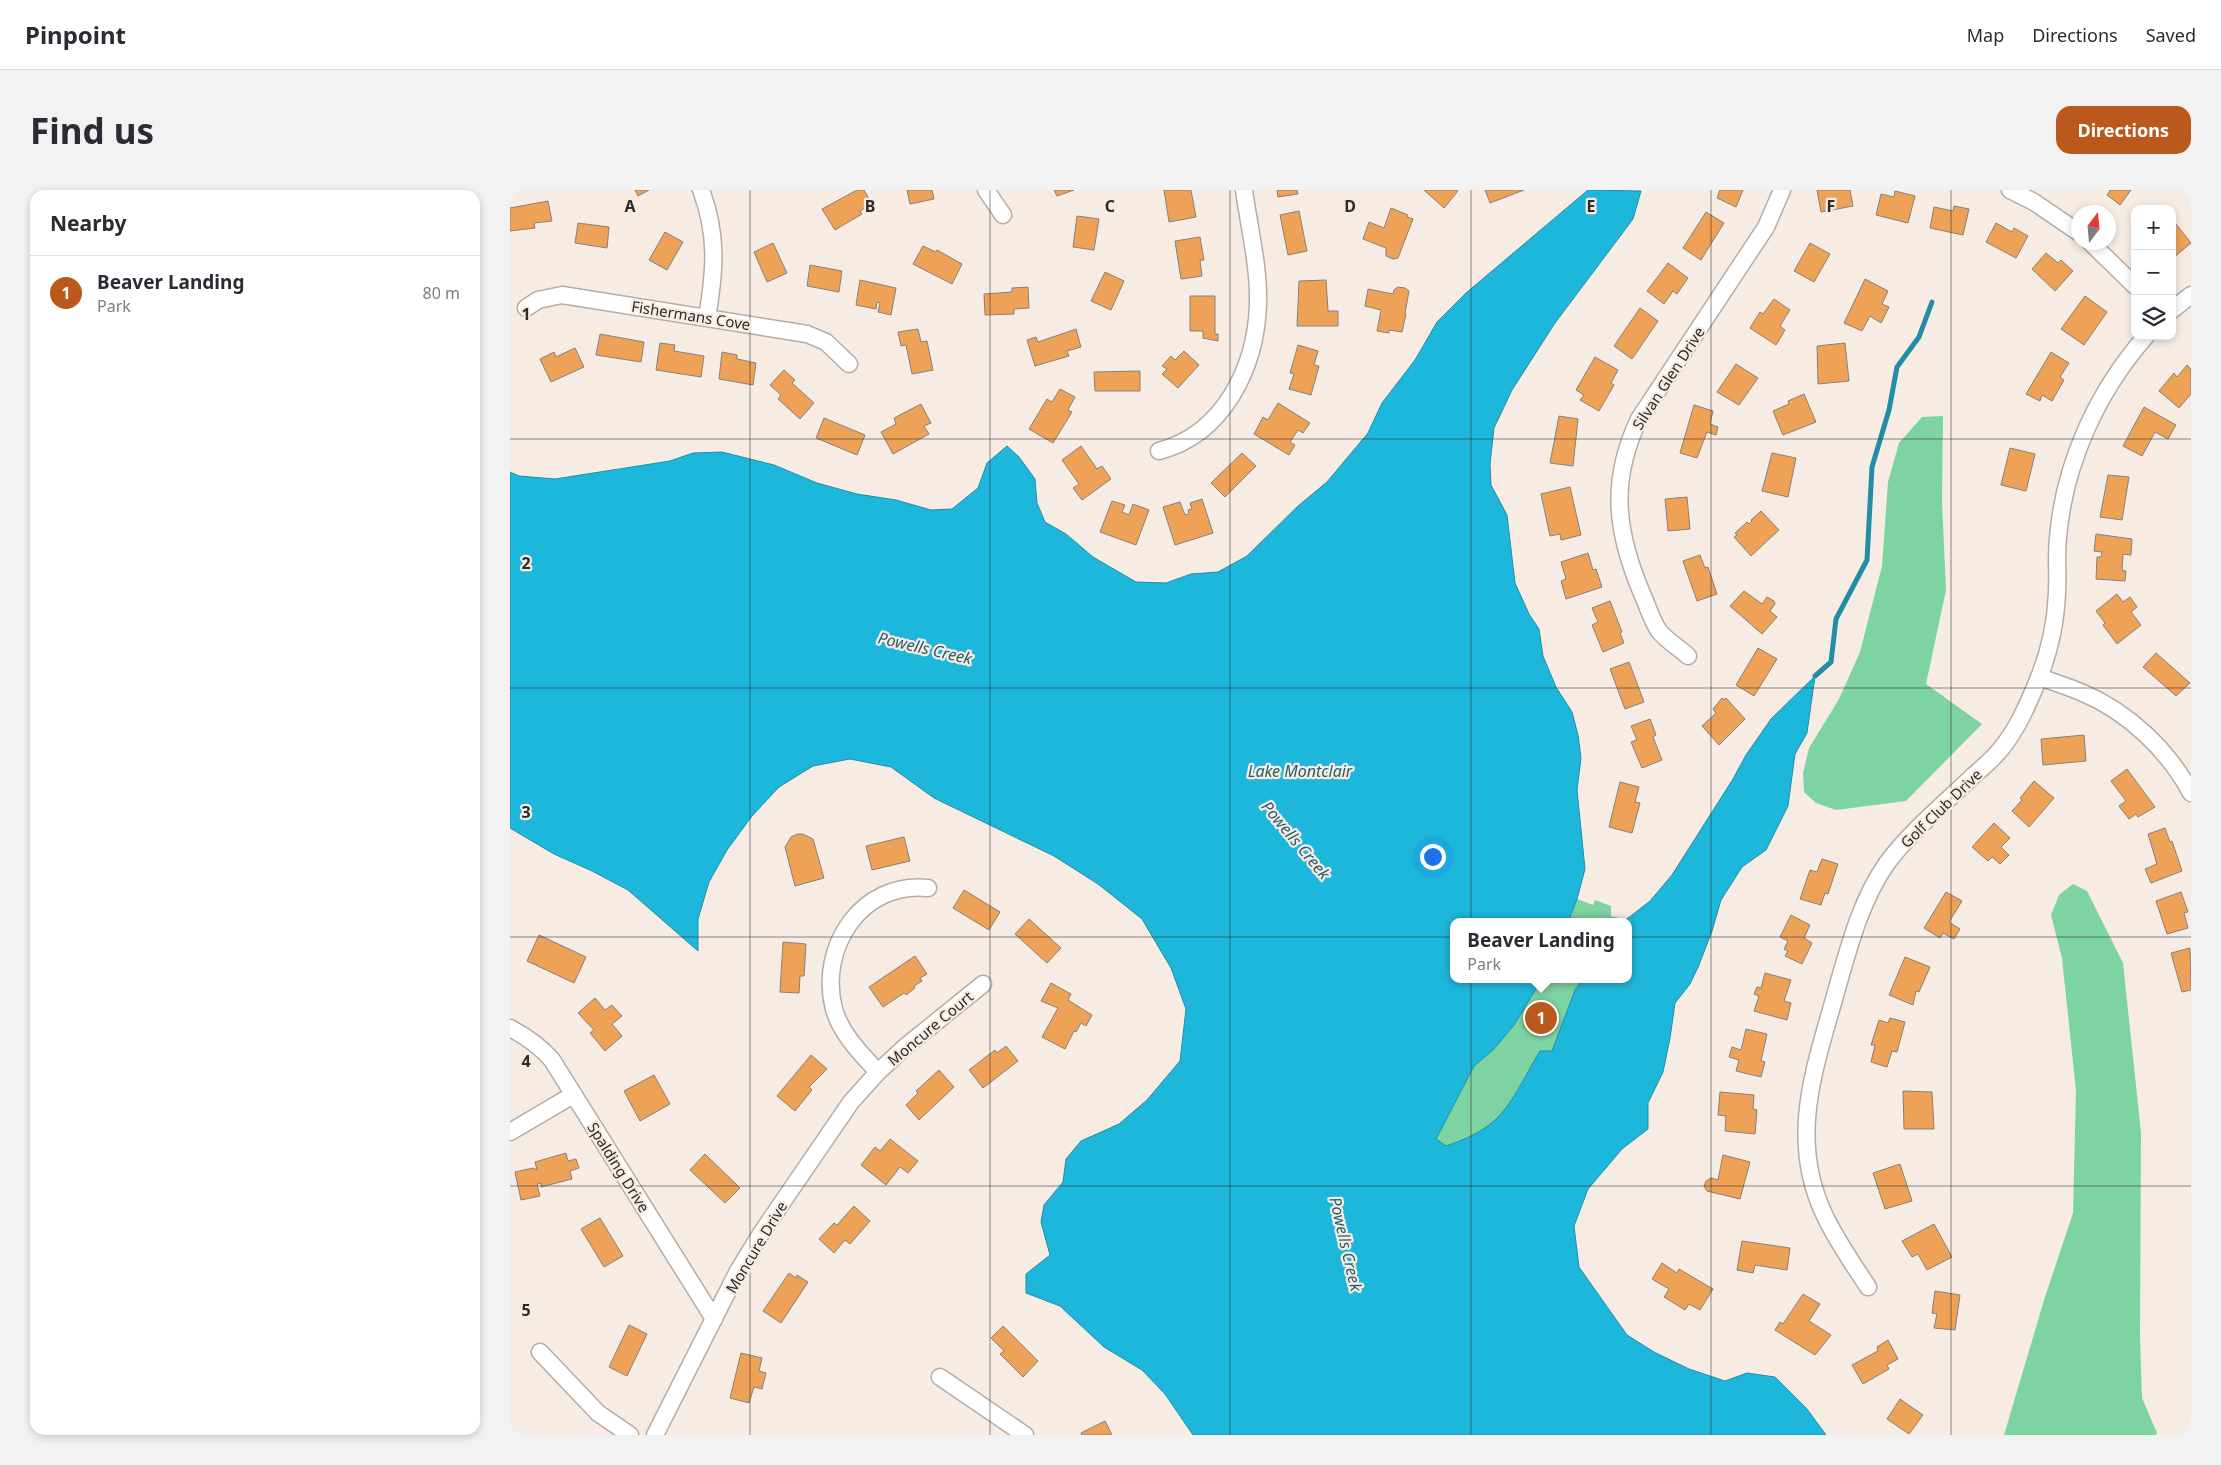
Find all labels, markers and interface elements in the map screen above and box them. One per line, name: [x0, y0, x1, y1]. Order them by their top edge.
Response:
text: Pinpoint: [25, 18, 126, 51]
text: Map: [1967, 23, 2004, 47]
text: Directions: [2032, 23, 2118, 47]
text: Saved: [2146, 23, 2196, 47]
button: Directions: [2056, 106, 2191, 154]
text: Find us: [30, 107, 154, 154]
text: A: [624, 195, 636, 217]
text: B: [865, 195, 875, 217]
text: C: [1105, 195, 1115, 217]
text: D: [1344, 195, 1356, 217]
text: E: [1587, 195, 1596, 217]
text: F: [1827, 195, 1835, 217]
north arrow: [2071, 205, 2116, 250]
map controls: [2131, 205, 2176, 340]
button: +: [2131, 205, 2176, 250]
text: Nearby: [50, 209, 126, 237]
button: −: [2131, 250, 2176, 295]
text: Beaver Landing: [97, 269, 244, 295]
text: 1: [61, 282, 71, 304]
text: 80 m: [423, 282, 460, 304]
text: Park: [97, 295, 131, 317]
button: layers: [2131, 295, 2176, 340]
street label: Fishermans Cove: [630, 296, 752, 334]
text: 1: [521, 303, 531, 325]
street label: Silvan Glen Drive: [1627, 323, 1709, 433]
text: 2: [521, 552, 531, 574]
water label: Powells Creek: [876, 626, 975, 670]
water label: Lake Montclair: [1248, 760, 1353, 782]
street label: Golf Club Drive: [1896, 764, 1986, 852]
water label: Powells Creek: [1257, 796, 1336, 885]
text: 3: [521, 801, 531, 823]
your location: [1420, 844, 1446, 870]
popup: [1450, 918, 1632, 983]
text: Beaver Landing: [1467, 927, 1615, 953]
text: Park: [1467, 953, 1501, 975]
street label: Moncure Court: [883, 986, 978, 1070]
pin: 1: [1525, 999, 1557, 1037]
text: 4: [521, 1050, 531, 1072]
street label: Spalding Drive: [583, 1118, 655, 1216]
water label: Powells Creek: [1324, 1195, 1368, 1294]
street label: Moncure Drive: [721, 1197, 791, 1297]
text: 5: [521, 1299, 531, 1321]

